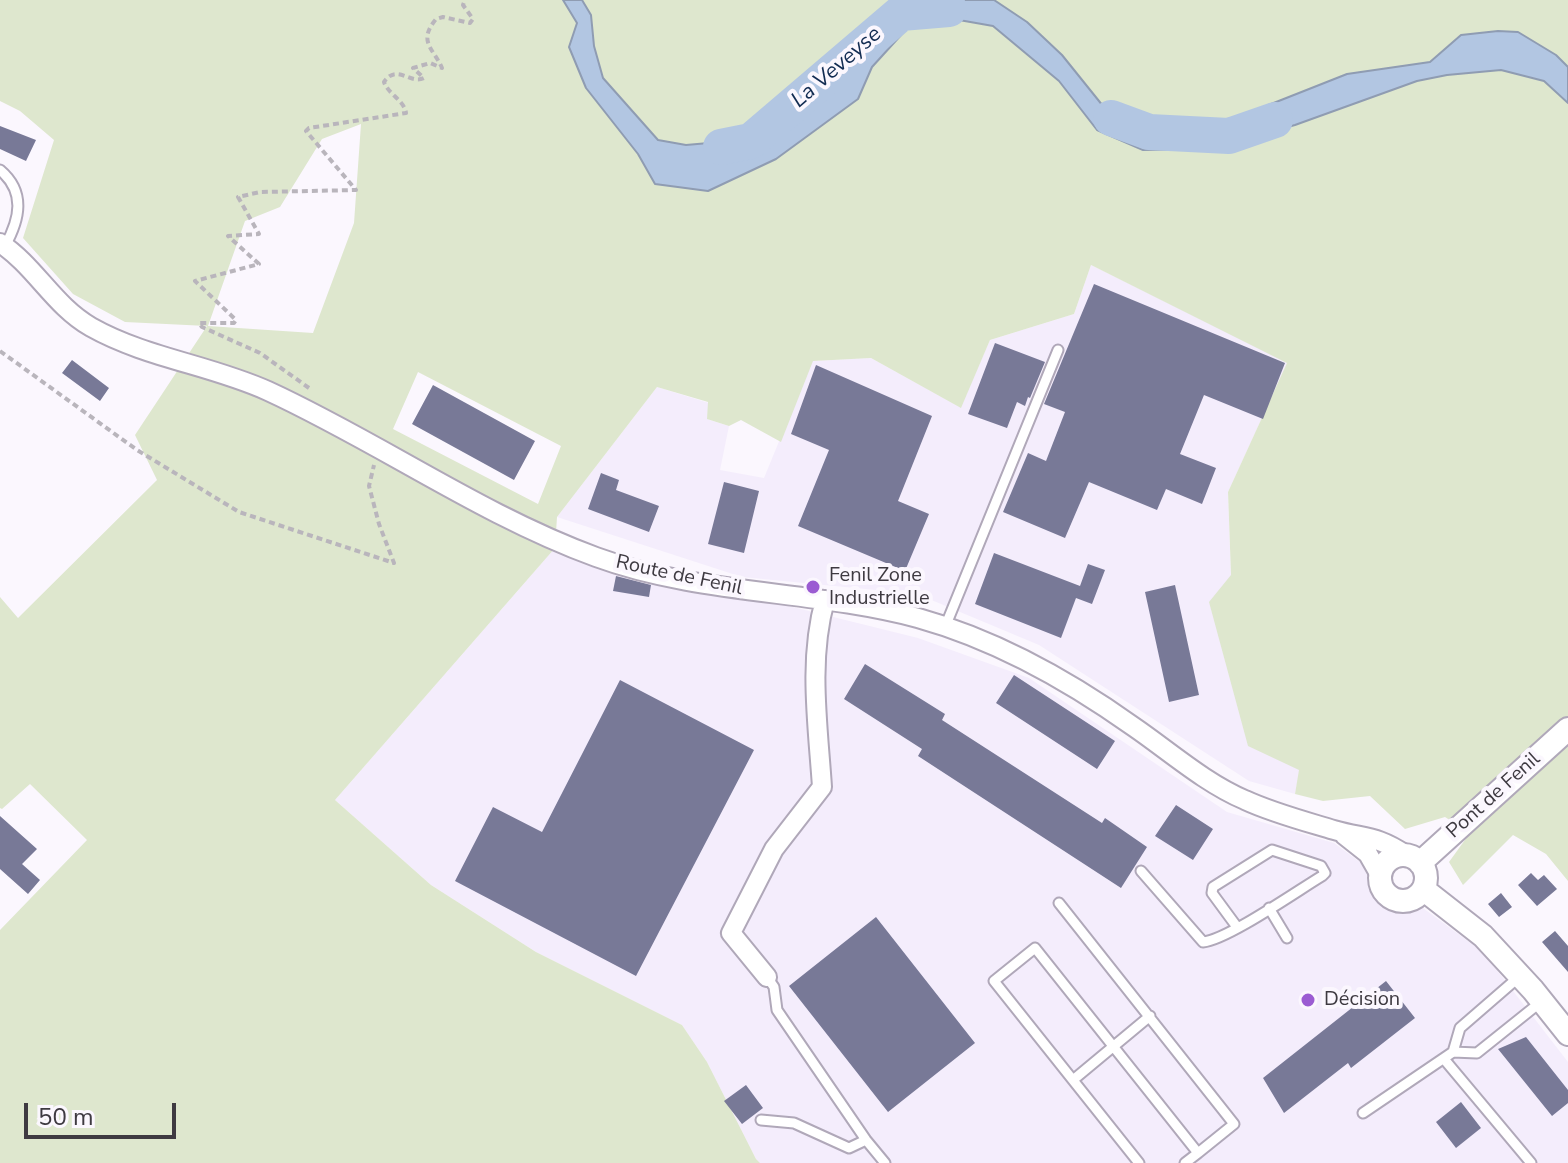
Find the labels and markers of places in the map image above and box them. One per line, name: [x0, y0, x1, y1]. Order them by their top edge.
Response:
place label: Fenil Zone Industrielle: [829, 564, 930, 611]
marker: Fenil Zone Industrielle: [804, 578, 822, 596]
place label: Décision: [1324, 988, 1400, 1012]
marker: Décision: [1299, 991, 1317, 1009]

